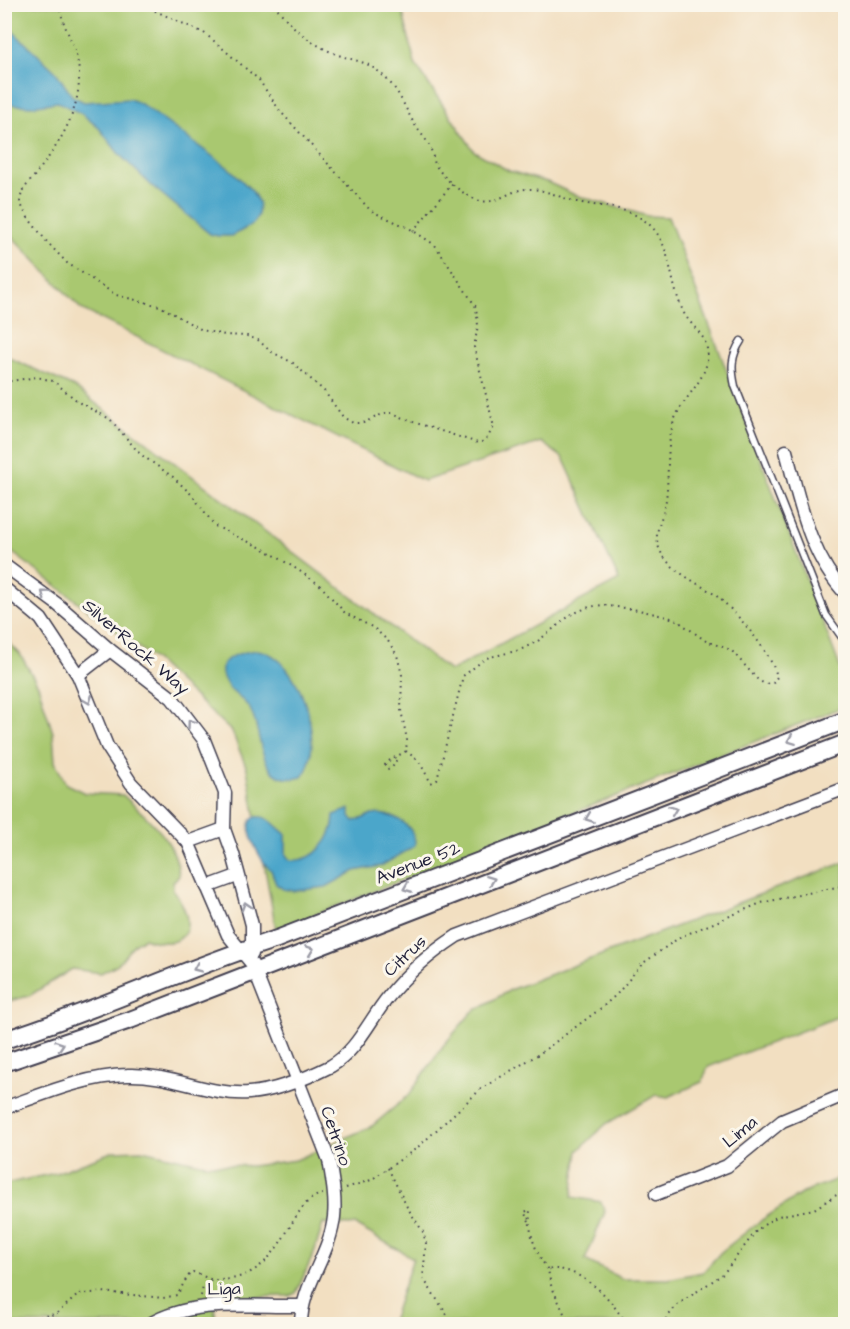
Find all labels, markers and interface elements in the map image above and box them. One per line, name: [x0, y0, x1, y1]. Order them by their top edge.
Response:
one-way arrow: [41, 591, 52, 602]
street label: SilverRock Way: [76, 593, 195, 701]
one-way arrow: [81, 694, 93, 705]
one-way arrow: [187, 718, 198, 729]
one-way arrow: [786, 733, 797, 746]
one-way arrow: [668, 804, 678, 817]
one-way arrow: [584, 810, 595, 823]
street label: Avenue 52: [372, 835, 465, 891]
one-way arrow: [485, 875, 496, 887]
one-way arrow: [402, 881, 413, 893]
one-way arrow: [241, 901, 253, 912]
street label: Citrus: [378, 930, 432, 982]
one-way arrow: [303, 945, 314, 957]
one-way arrow: [193, 961, 204, 973]
one-way arrow: [54, 1040, 65, 1052]
street label: Cetrino: [314, 1103, 358, 1169]
street label: Lima: [717, 1110, 763, 1154]
street label: Liga: [207, 1276, 241, 1303]

